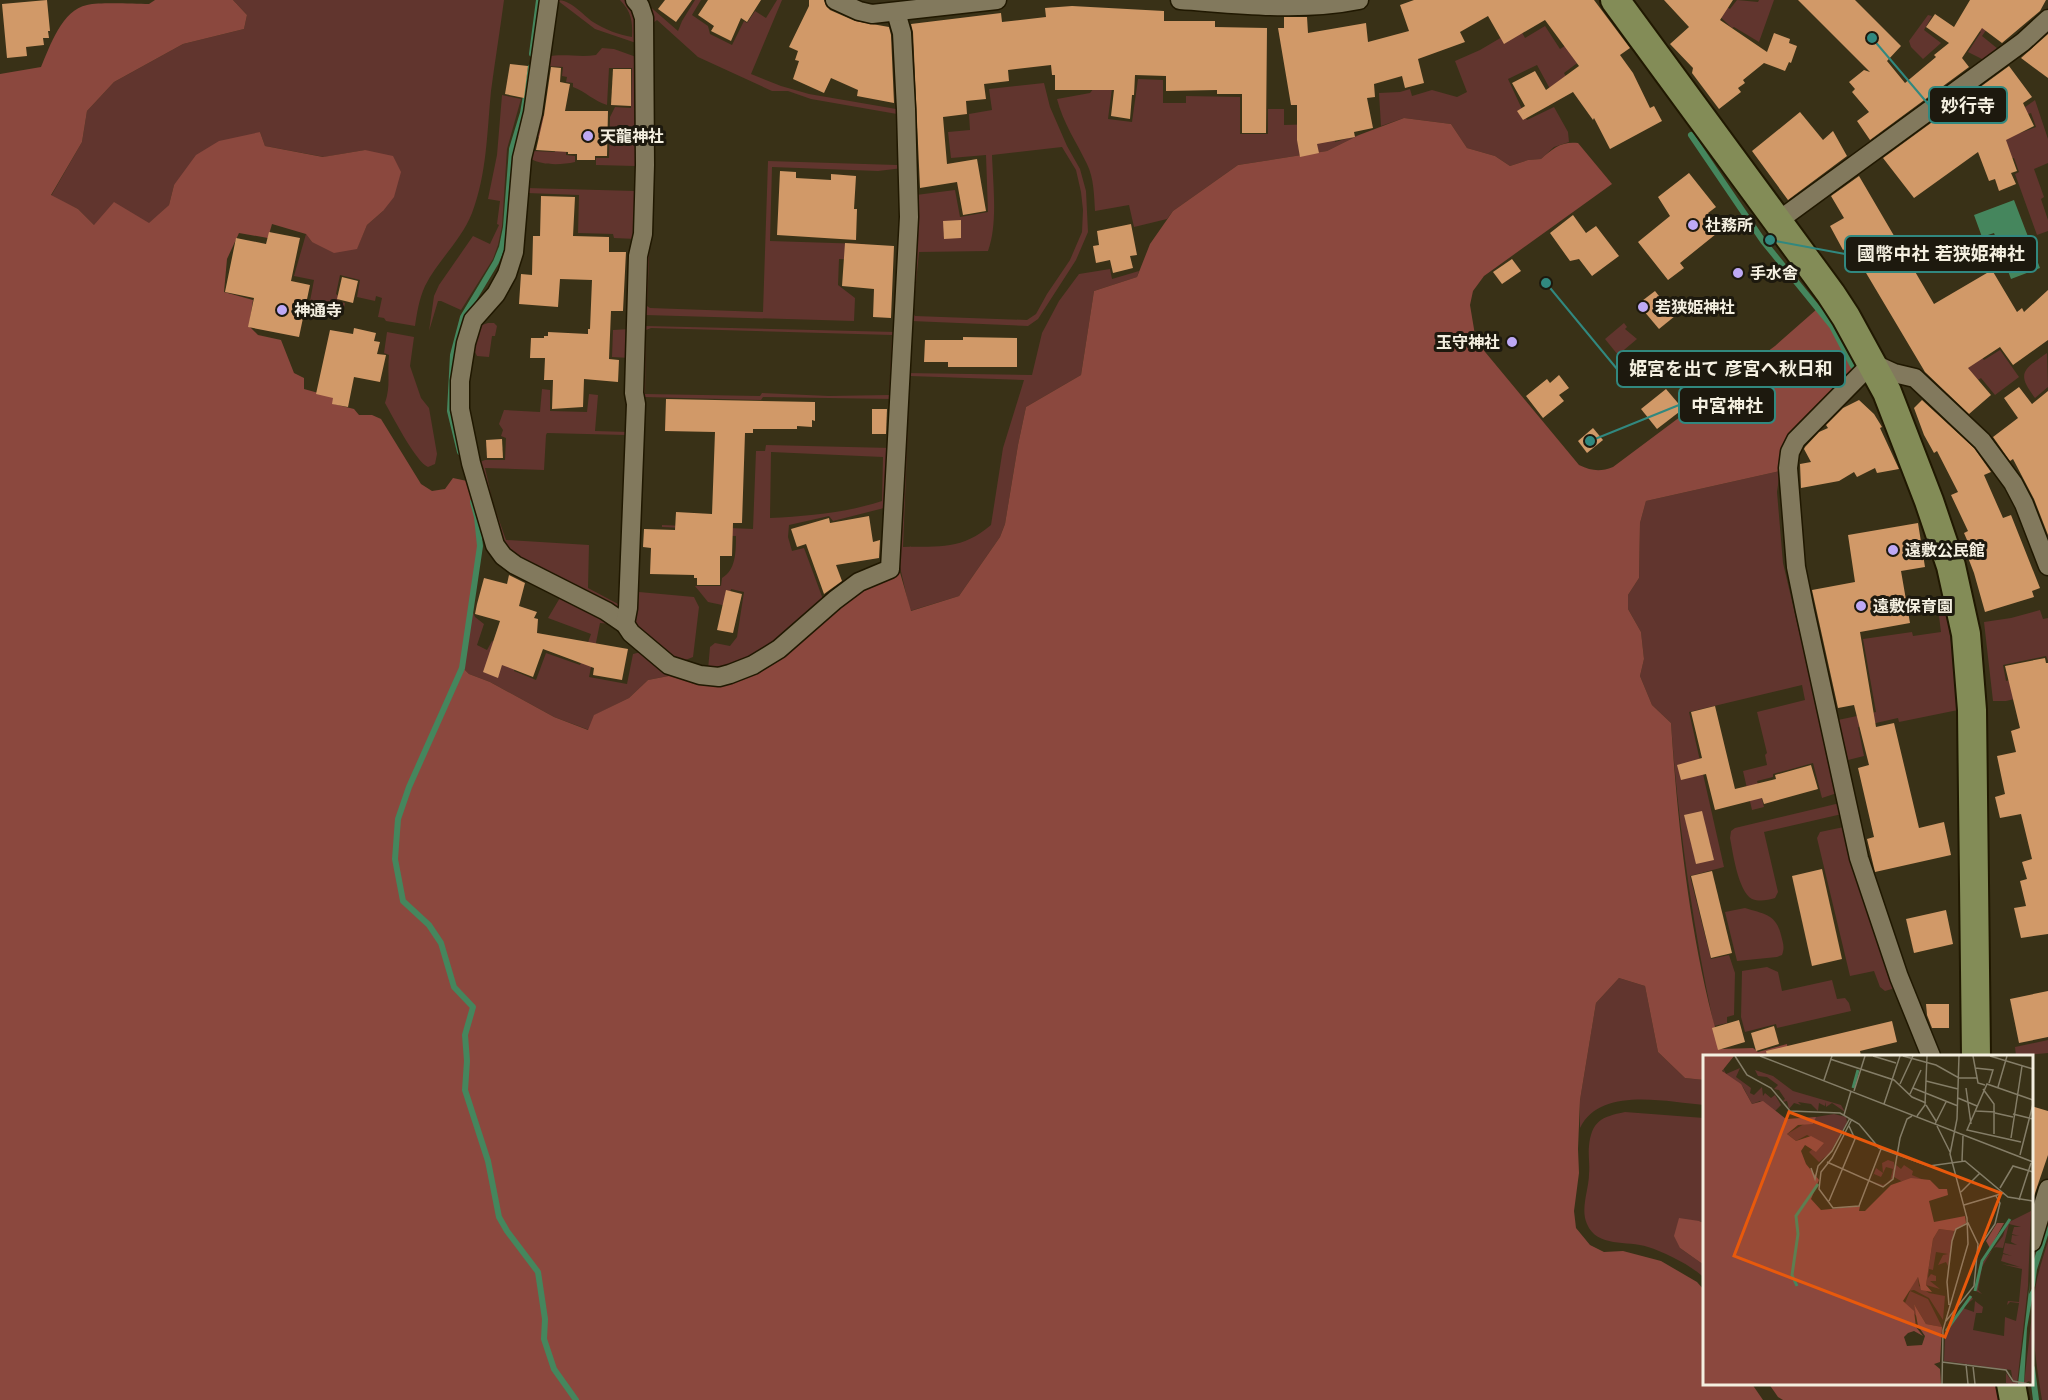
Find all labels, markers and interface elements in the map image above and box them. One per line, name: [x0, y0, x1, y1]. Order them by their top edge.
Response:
callout: 妙行寺: [1929, 87, 2007, 123]
text: 妙行寺: [1941, 93, 1995, 119]
place label: 天龍神社: [600, 125, 664, 148]
marker: 天龍神社: [581, 129, 595, 143]
place label: 社務所: [1705, 214, 1753, 237]
marker: 社務所: [1686, 218, 1700, 232]
callout: 國幣中社 若狭姫神社: [1845, 236, 2037, 272]
text: 國幣中社 若狭姫神社: [1857, 241, 2025, 267]
place label: 手水舎: [1750, 262, 1798, 285]
marker: 手水舎: [1731, 266, 1745, 280]
place label: 若狭姫神社: [1655, 296, 1735, 319]
place label: 神通寺: [294, 299, 342, 322]
marker: 若狭姫神社: [1636, 300, 1650, 314]
marker: 神通寺: [275, 303, 289, 317]
place label: 玉守神社: [1436, 331, 1500, 354]
marker: 玉守神社: [1505, 335, 1519, 349]
callout: 姫宮を出て 彦宮へ秋日和: [1617, 351, 1845, 387]
text: 姫宮を出て 彦宮へ秋日和: [1629, 356, 1833, 382]
callout: 中宮神社: [1679, 387, 1775, 423]
text: 中宮神社: [1691, 393, 1763, 419]
place label: 遠敷公民館: [1905, 539, 1985, 562]
marker: 遠敷公民館: [1886, 543, 1900, 557]
place label: 遠敷保育園: [1873, 595, 1953, 618]
marker: 遠敷保育園: [1854, 599, 1868, 613]
inset map: [1703, 1055, 2033, 1385]

